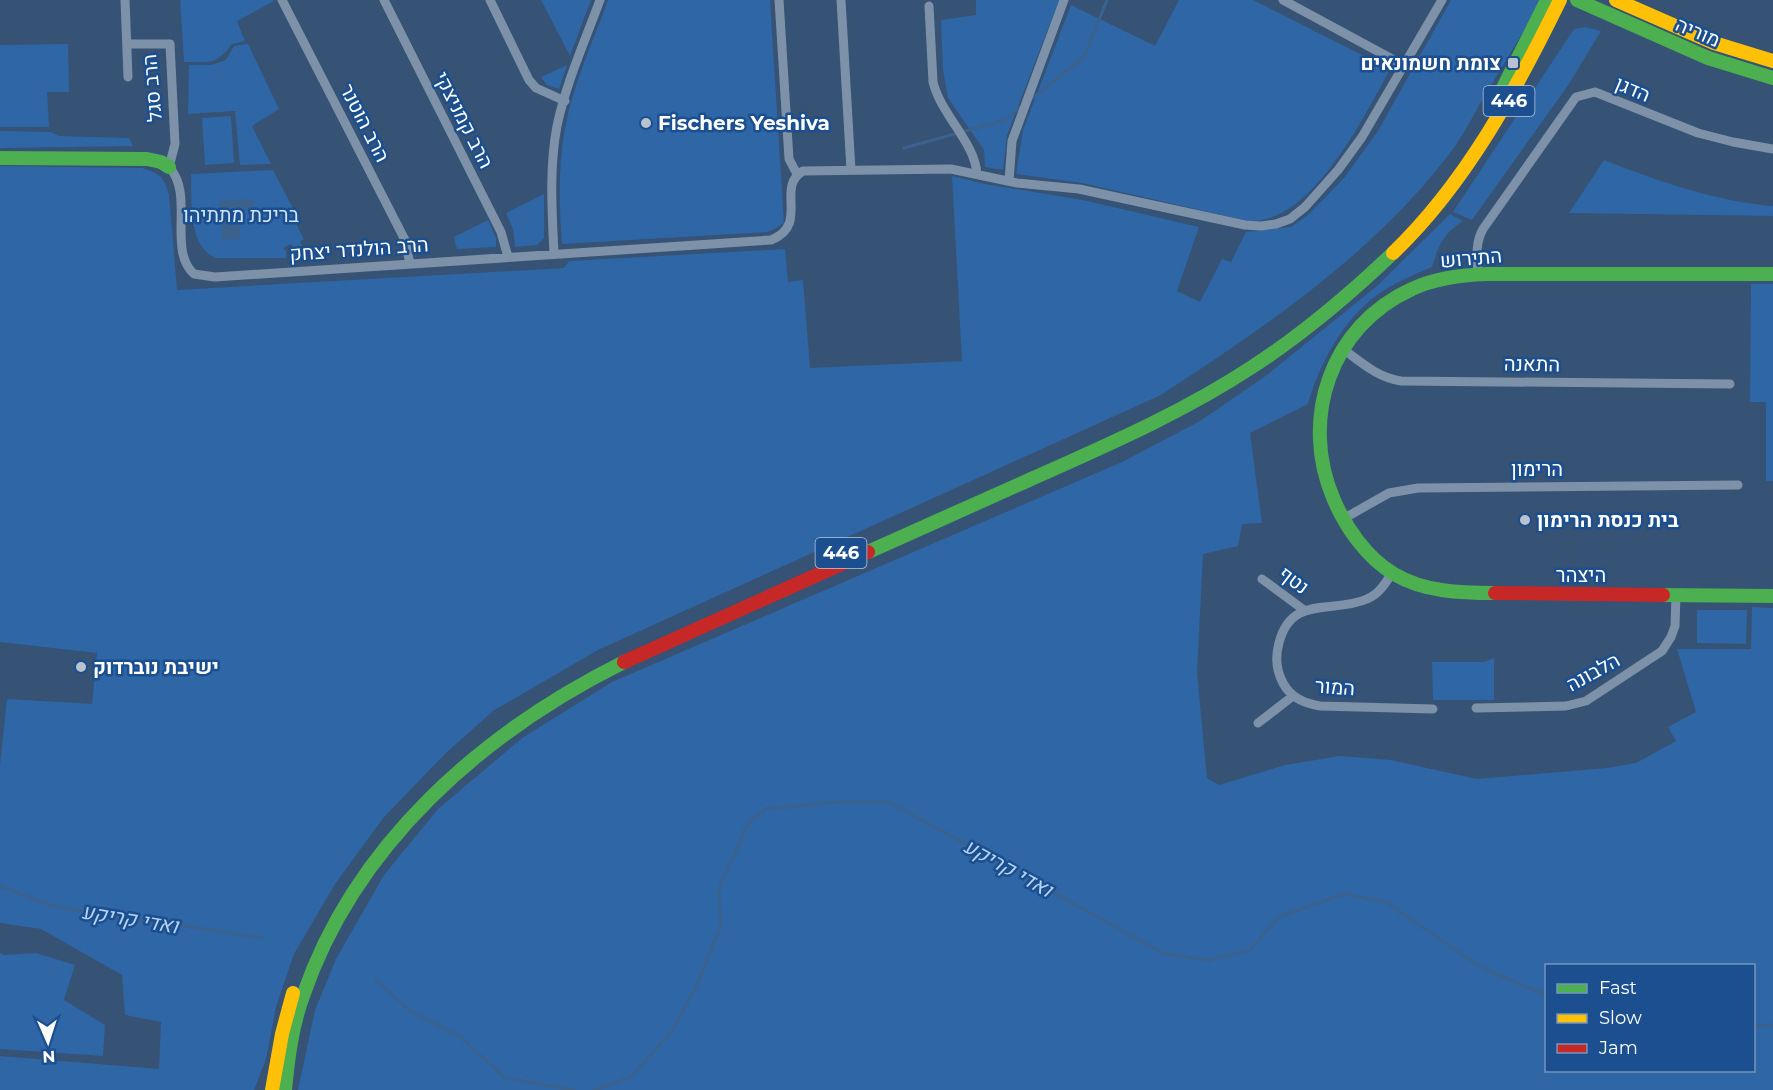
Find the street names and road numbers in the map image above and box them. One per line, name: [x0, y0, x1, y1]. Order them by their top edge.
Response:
street label: מוריה: [1672, 12, 1724, 52]
street label: הרב סגל: [137, 53, 167, 123]
street label: הרב קמניצקי: [429, 68, 499, 172]
street label: הדגן: [1612, 71, 1654, 107]
street label: הרב הוטנר: [335, 80, 395, 166]
road number: 446: [1484, 86, 1534, 116]
street label: הרב הולנדר יצחק: [289, 232, 429, 266]
street label: התירוש: [1439, 243, 1503, 273]
street label: התאנה: [1504, 352, 1560, 376]
street label: הרימון: [1511, 457, 1563, 481]
road number: 446: [816, 538, 866, 568]
street label: נטף: [1274, 561, 1314, 599]
street label: היצהר: [1556, 563, 1606, 587]
street label: הלבונה: [1562, 648, 1624, 696]
street label: המור: [1314, 674, 1356, 700]

